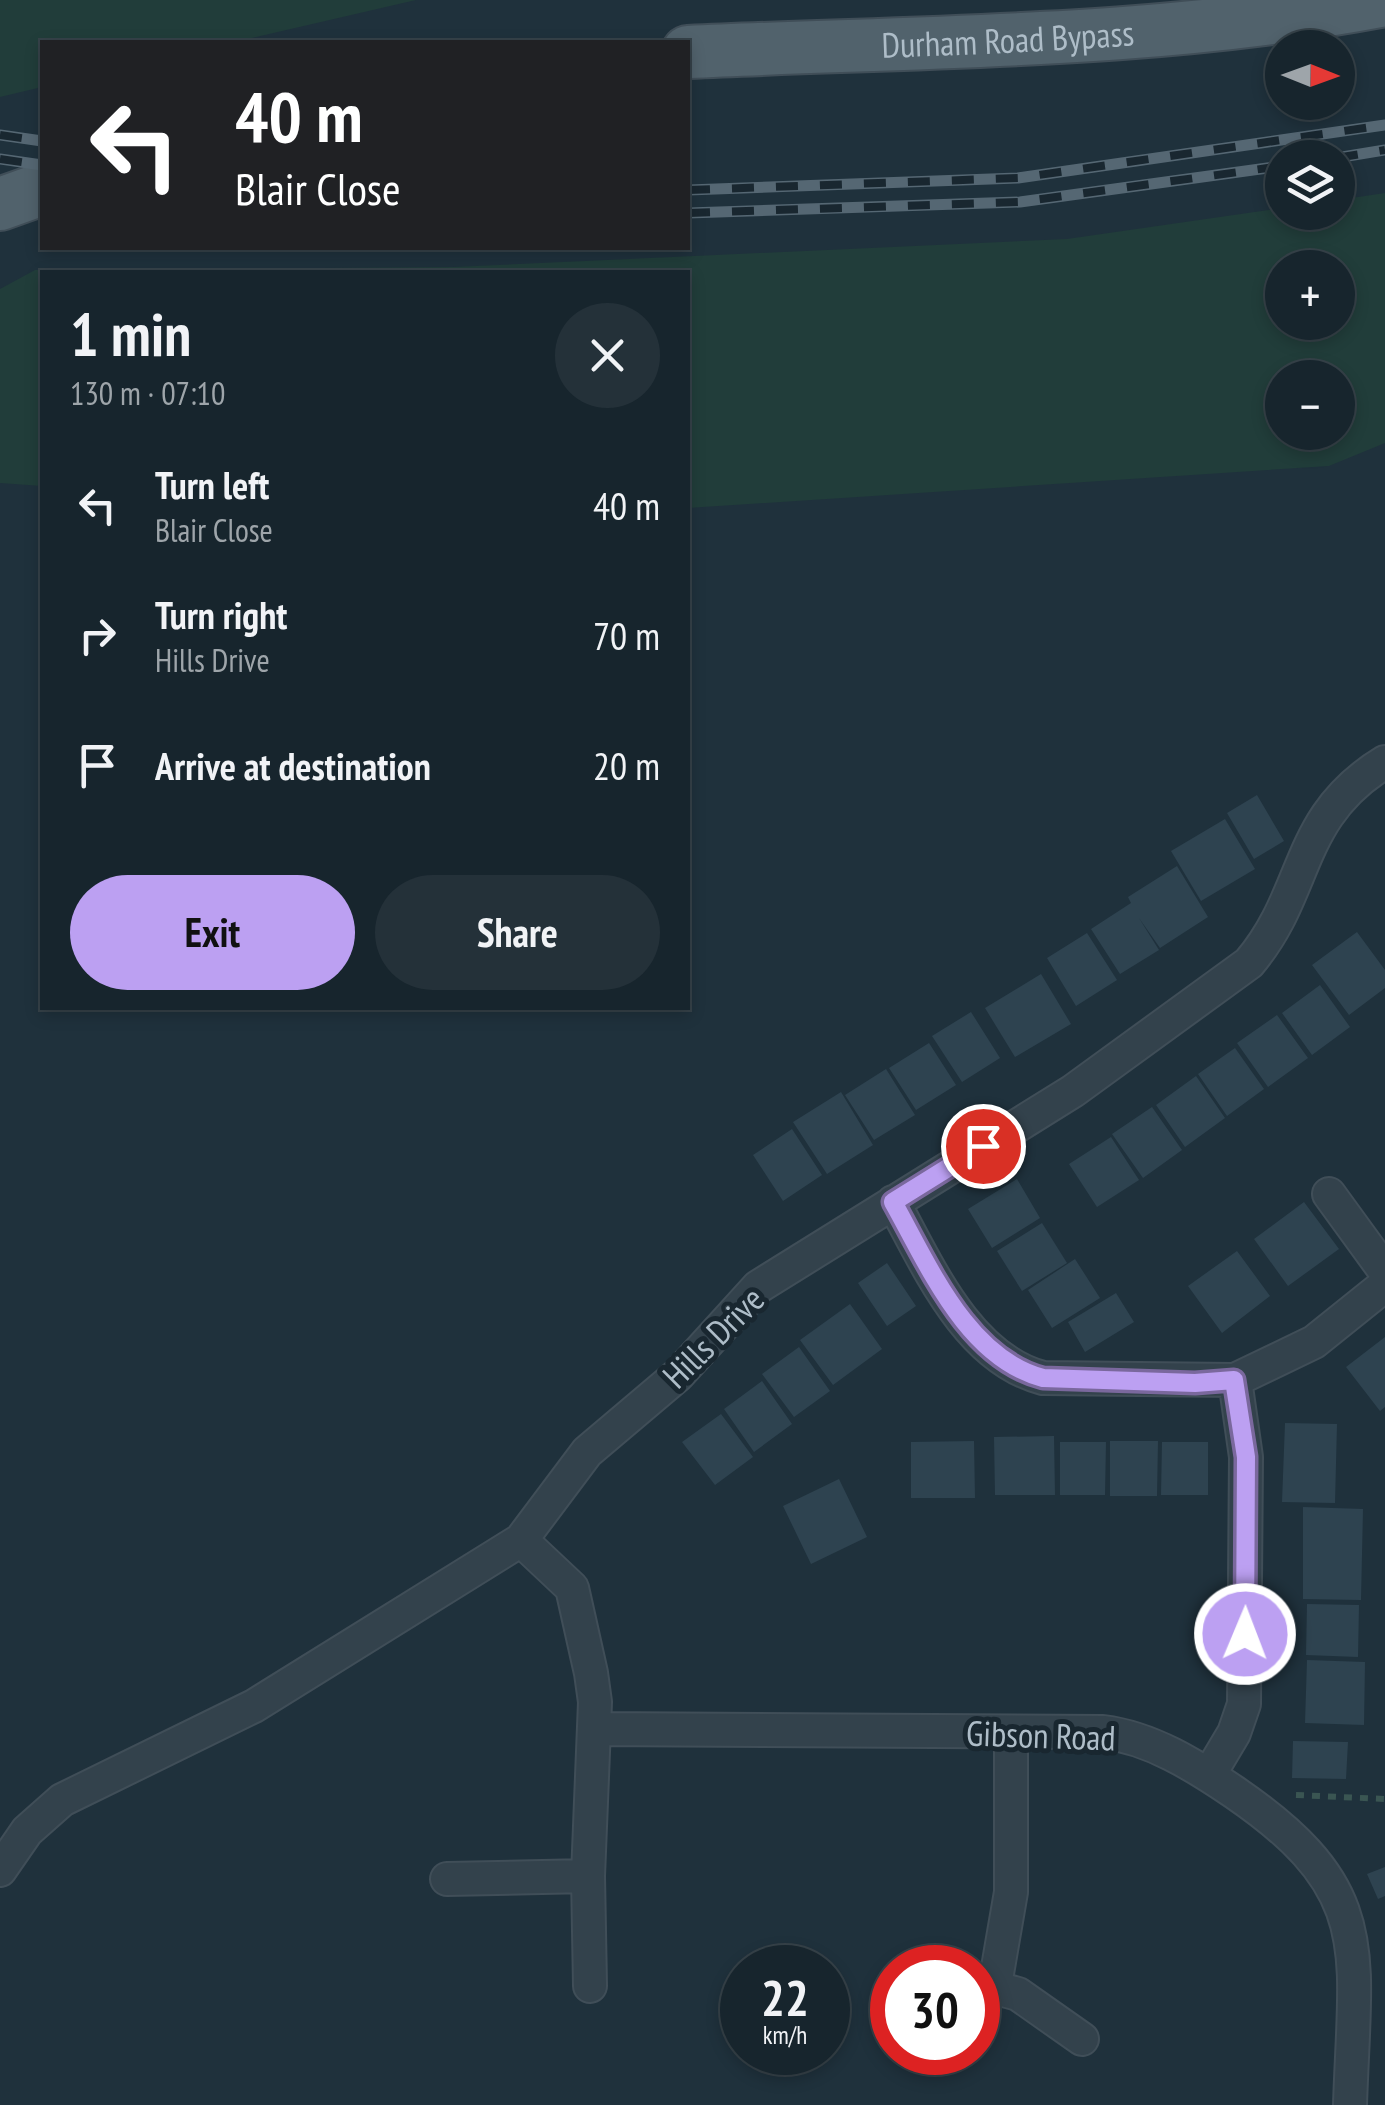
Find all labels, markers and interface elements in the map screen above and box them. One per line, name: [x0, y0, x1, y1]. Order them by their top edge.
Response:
street label: Durham Road Bypass: [881, 9, 1136, 68]
north arrow: [1265, 30, 1355, 120]
map controls: [1265, 30, 1355, 450]
text: 40 m: [235, 71, 363, 161]
icon: left: [70, 80, 200, 210]
button: layers: [1265, 140, 1355, 230]
text: Blair Close: [235, 159, 401, 217]
button: +: [1265, 250, 1355, 340]
text: 1 min: [70, 295, 191, 373]
button: close: [555, 303, 660, 408]
button: −: [1265, 360, 1355, 450]
text: 130 m · 07:10: [70, 372, 225, 414]
text: Turn left: [155, 460, 269, 509]
icon: left: [70, 478, 125, 533]
text: 40 m: [593, 481, 660, 530]
text: Blair Close: [155, 509, 273, 551]
text: Turn right: [155, 590, 287, 639]
icon: right: [70, 608, 125, 663]
text: 70 m: [593, 611, 660, 660]
text: Hills Drive: [155, 639, 270, 681]
icon: arrive: [70, 738, 125, 793]
text: Arrive at destination: [155, 741, 431, 790]
text: 20 m: [593, 741, 660, 790]
button: Exit: [70, 875, 355, 990]
button: Share: [375, 875, 660, 990]
pin: [941, 1104, 1026, 1189]
icon: arrive: [956, 1119, 1011, 1174]
street label: Hills Drive: [652, 1276, 774, 1398]
position arrow: [1193, 1582, 1297, 1686]
street label: Gibson Road: [966, 1709, 1116, 1761]
speed limit sign: 30: [870, 1945, 1000, 2075]
text: 22: [761, 1965, 809, 2030]
text: km/h: [763, 2019, 807, 2051]

